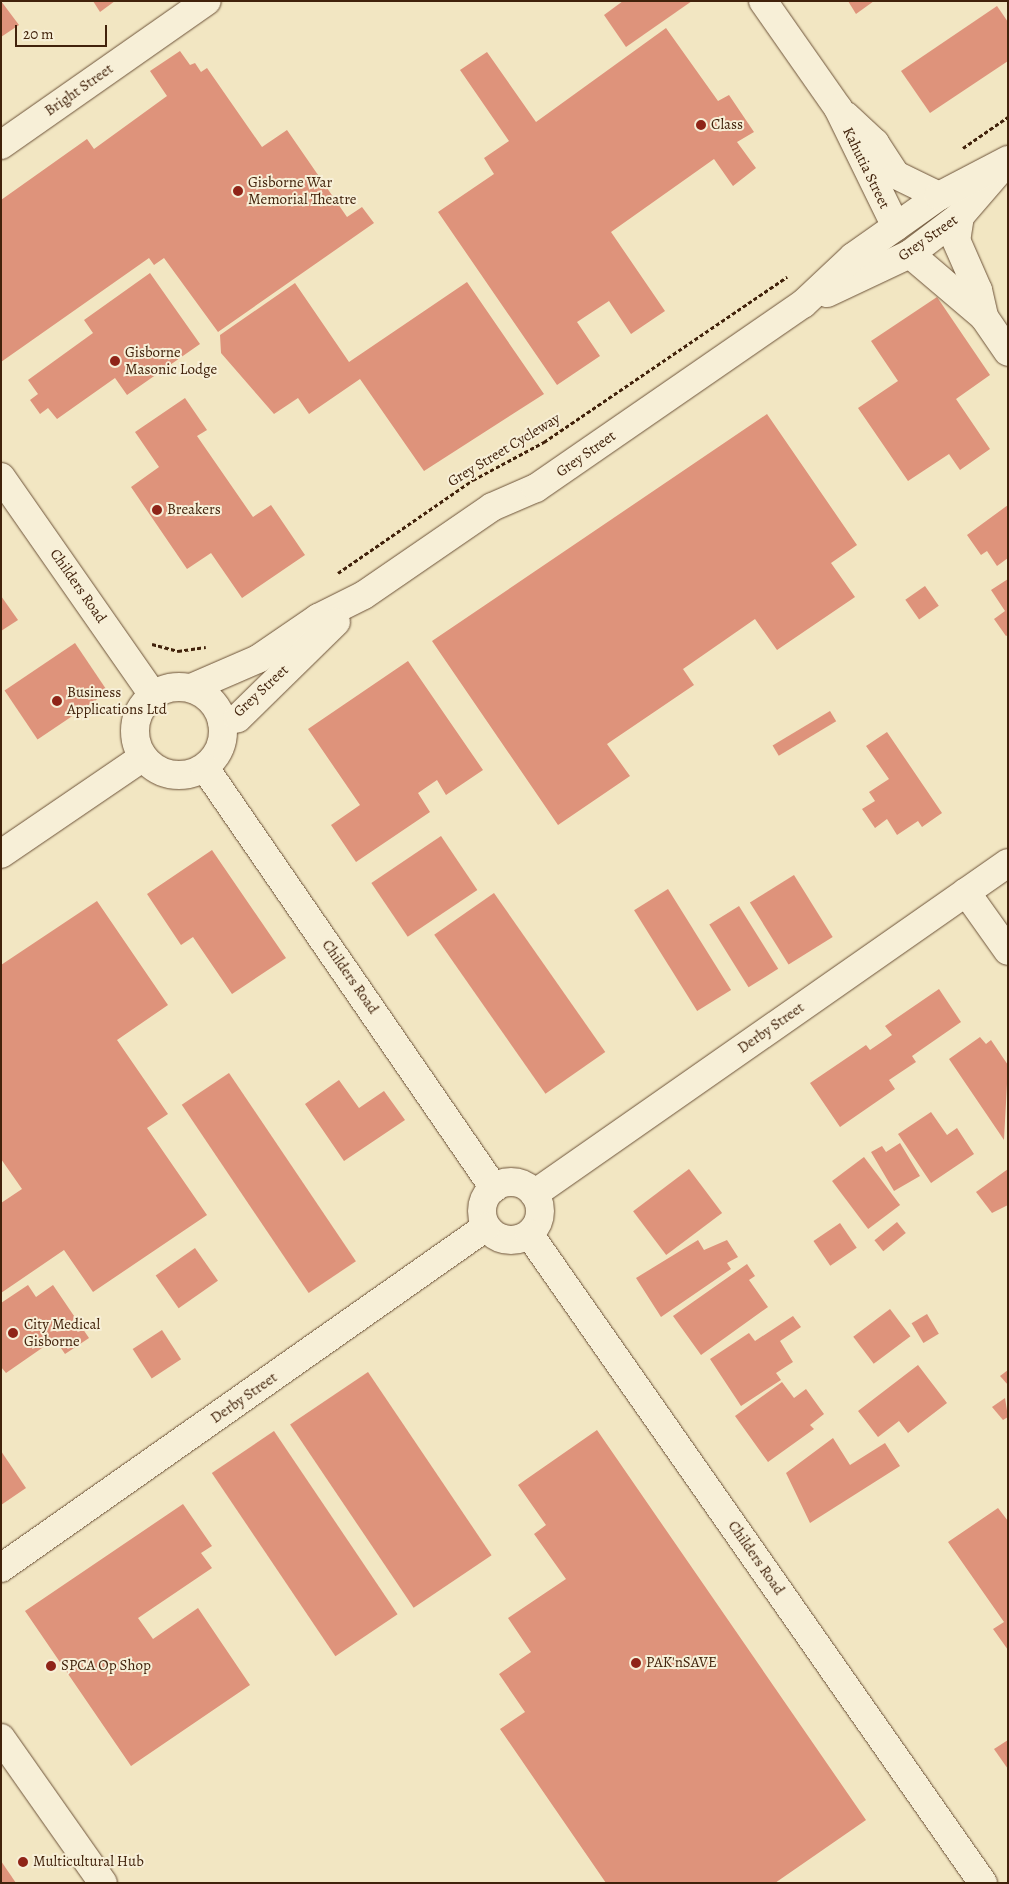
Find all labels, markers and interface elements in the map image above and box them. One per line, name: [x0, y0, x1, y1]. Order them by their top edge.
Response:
scale bar: [18, 15, 110, 47]
text: 20 m: [23, 24, 54, 44]
street label: Bright Street: [41, 60, 117, 120]
place label: Class: [711, 116, 743, 134]
marker: Class: [695, 119, 707, 131]
street label: Kahutia Street: [839, 124, 893, 212]
place label: Gisborne War Memorial Theatre: [248, 173, 356, 208]
marker: Gisborne War Memorial Theatre: [232, 185, 244, 197]
street label: Grey Street: [895, 211, 961, 265]
place label: Gisborne Masonic Lodge: [125, 343, 217, 378]
marker: Gisborne Masonic Lodge: [109, 355, 121, 367]
street label: Grey Street Cycleway: [445, 409, 563, 491]
street label: Grey Street: [553, 427, 619, 481]
place label: Breakers: [167, 501, 221, 519]
marker: Breakers: [151, 504, 163, 516]
street label: Childers Road: [46, 546, 110, 626]
street label: Grey Street: [230, 661, 292, 721]
place label: Business Applications Ltd: [67, 683, 167, 718]
marker: Business Applications Ltd: [51, 695, 63, 707]
street label: Childers Road: [318, 937, 382, 1017]
street label: Derby Street: [734, 999, 808, 1057]
place label: City Medical Gisborne: [24, 1315, 100, 1350]
marker: City Medical Gisborne: [6, 1326, 20, 1340]
street label: Derby Street: [207, 1369, 281, 1427]
street label: Childers Road: [724, 1518, 788, 1598]
place label: PAK'nSAVE: [646, 1654, 717, 1672]
place label: SPCA Op Shop: [61, 1657, 151, 1675]
marker: PAK'nSAVE: [630, 1657, 642, 1669]
marker: SPCA Op Shop: [45, 1660, 57, 1672]
place label: Multicultural Hub: [33, 1853, 144, 1871]
marker: Multicultural Hub: [17, 1856, 29, 1868]

